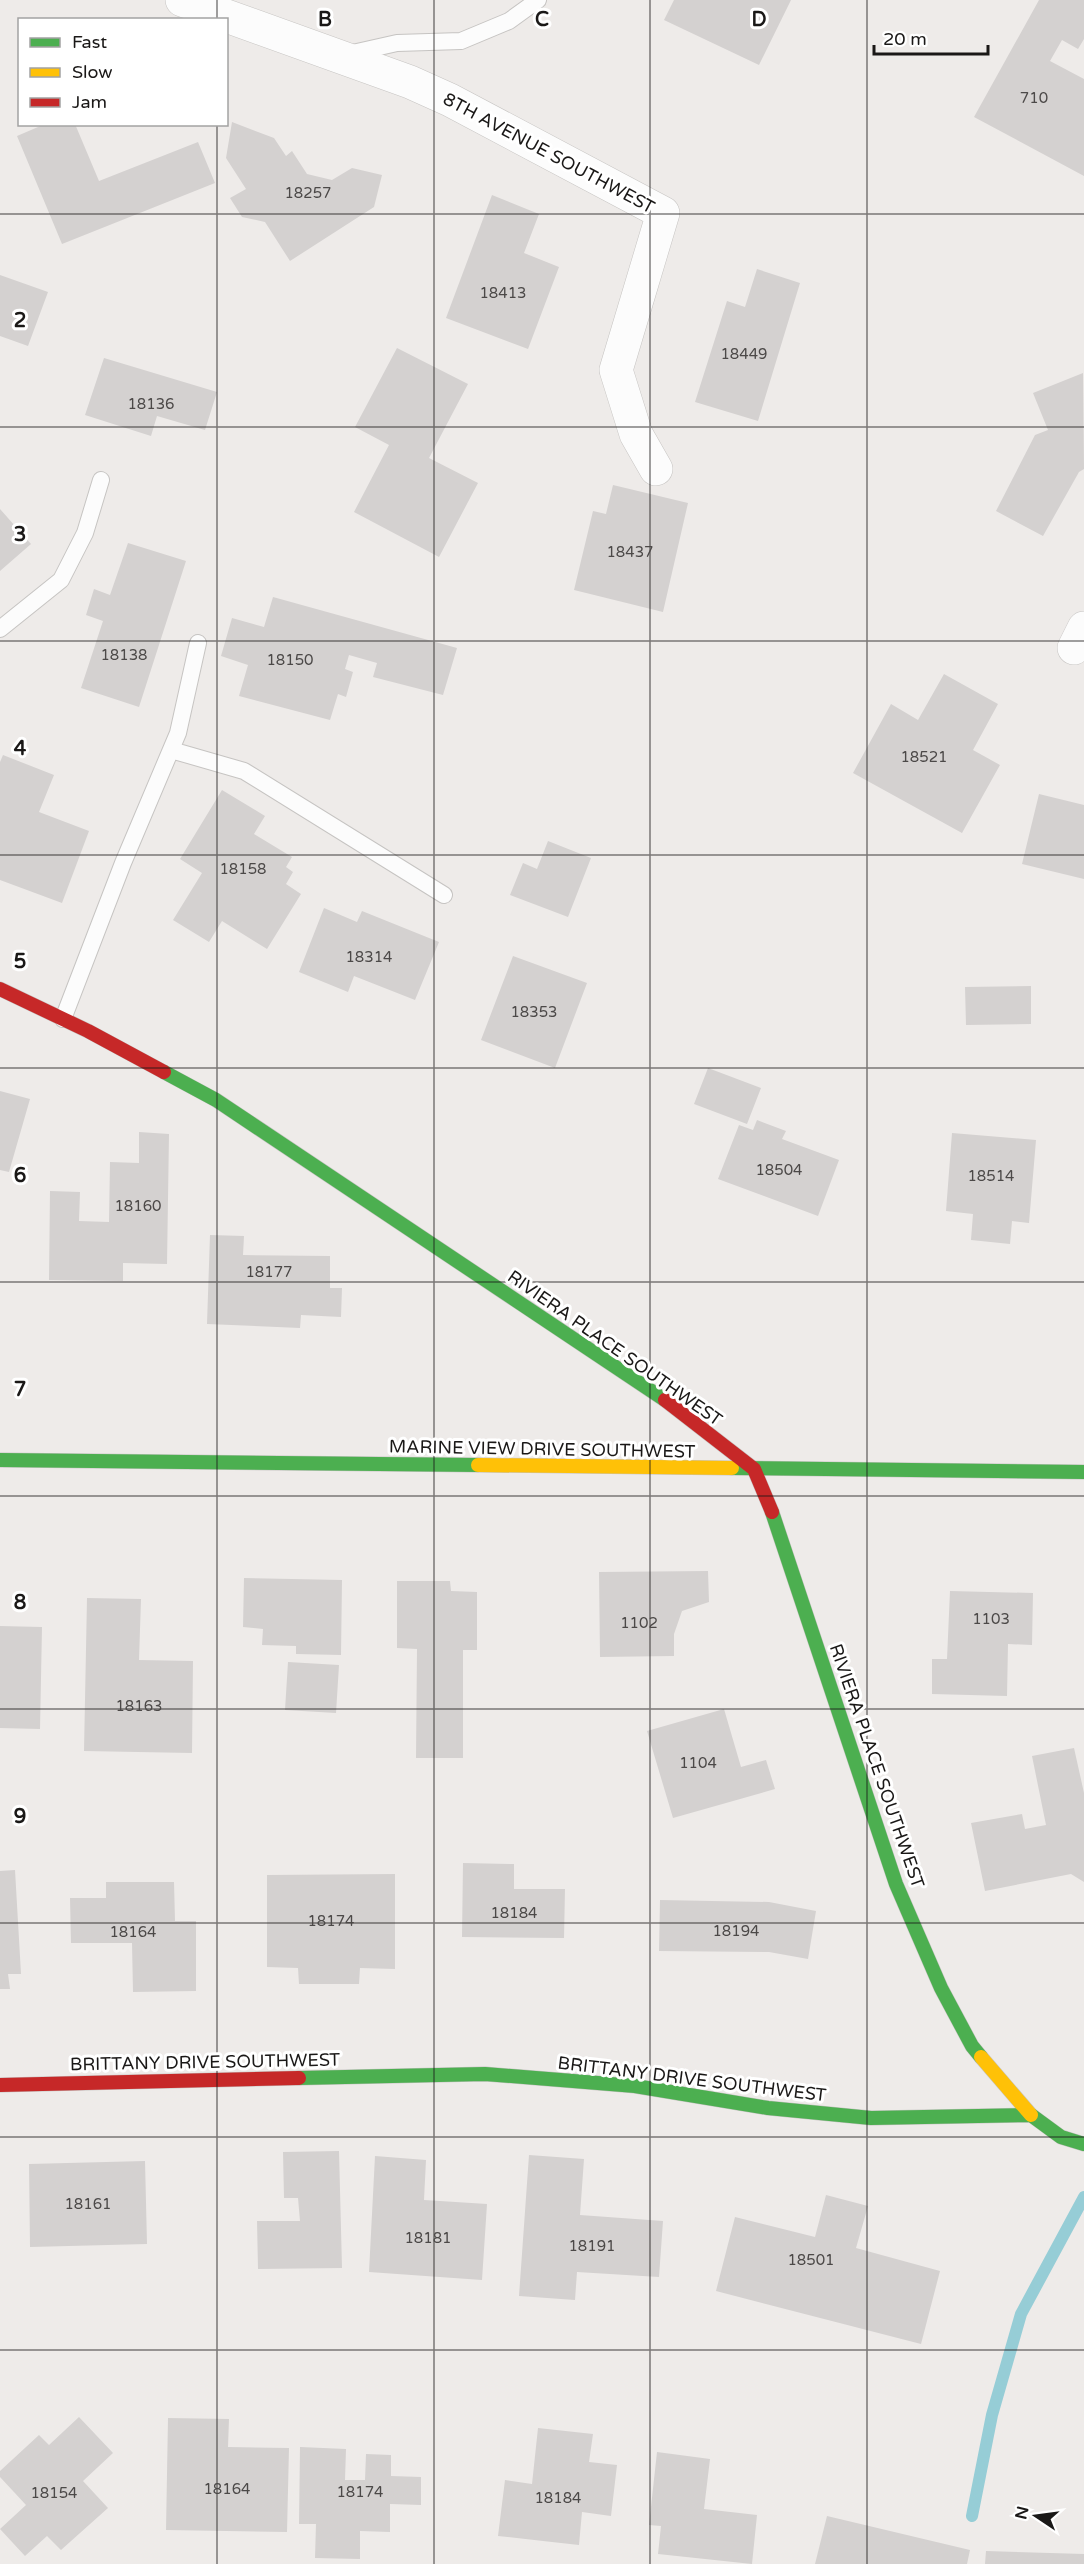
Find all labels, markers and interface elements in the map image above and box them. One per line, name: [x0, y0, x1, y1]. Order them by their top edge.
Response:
text: B: [318, 8, 332, 32]
text: C: [535, 8, 549, 32]
text: D: [751, 8, 767, 32]
legend: [18, 18, 228, 126]
scale bar: [874, 18, 988, 56]
text: 20 m: [883, 28, 927, 50]
text: Fast: [72, 31, 107, 53]
text: Slow: [72, 61, 113, 83]
street label: 8TH AVENUE SOUTHWEST: [439, 88, 659, 218]
house number: 710: [1020, 89, 1048, 107]
text: Jam: [72, 91, 107, 113]
house number: 18257: [284, 184, 332, 202]
house number: 18413: [479, 284, 527, 302]
text: 2: [14, 309, 26, 333]
house number: 18449: [720, 345, 768, 363]
house number: 18136: [127, 395, 175, 413]
text: 3: [14, 523, 26, 547]
house number: 18437: [606, 543, 654, 561]
house number: 18138: [100, 646, 148, 664]
house number: 18150: [266, 651, 314, 669]
text: 4: [14, 737, 27, 761]
house number: 18521: [900, 748, 948, 766]
house number: 18158: [219, 860, 267, 878]
house number: 18314: [345, 948, 393, 966]
text: 5: [14, 950, 26, 974]
house number: 18353: [510, 1003, 558, 1021]
house number: 18504: [755, 1161, 803, 1179]
text: 6: [14, 1164, 26, 1188]
house number: 18514: [967, 1167, 1015, 1185]
house number: 18160: [114, 1197, 162, 1215]
house number: 18177: [245, 1263, 293, 1281]
street label: RIVIERA PLACE SOUTHWEST: [503, 1265, 727, 1431]
text: 7: [14, 1378, 26, 1402]
street label: MARINE VIEW DRIVE SOUTHWEST: [389, 1435, 695, 1463]
text: 8: [14, 1591, 26, 1615]
house number: 1103: [972, 1610, 1010, 1628]
house number: 1102: [620, 1614, 658, 1632]
street label: RIVIERA PLACE SOUTHWEST: [825, 1641, 929, 1891]
house number: 18163: [115, 1697, 163, 1715]
house number: 1104: [679, 1754, 717, 1772]
text: 9: [14, 1805, 26, 1829]
house number: 18184: [490, 1904, 538, 1922]
house number: 18174: [307, 1912, 355, 1930]
house number: 18194: [712, 1922, 760, 1940]
house number: 18164: [109, 1923, 157, 1941]
street label: BRITTANY DRIVE SOUTHWEST: [70, 2049, 340, 2075]
street label: BRITTANY DRIVE SOUTHWEST: [556, 2052, 828, 2106]
house number: 18161: [64, 2195, 112, 2213]
house number: 18181: [404, 2229, 452, 2247]
house number: 18191: [568, 2237, 616, 2255]
house number: 18501: [787, 2251, 835, 2269]
house number: 18164: [203, 2480, 251, 2498]
house number: 18174: [336, 2483, 384, 2501]
house number: 18154: [30, 2484, 78, 2502]
north arrow: [1006, 2486, 1066, 2546]
house number: 18184: [534, 2489, 582, 2507]
text: N: [1011, 2504, 1034, 2521]

